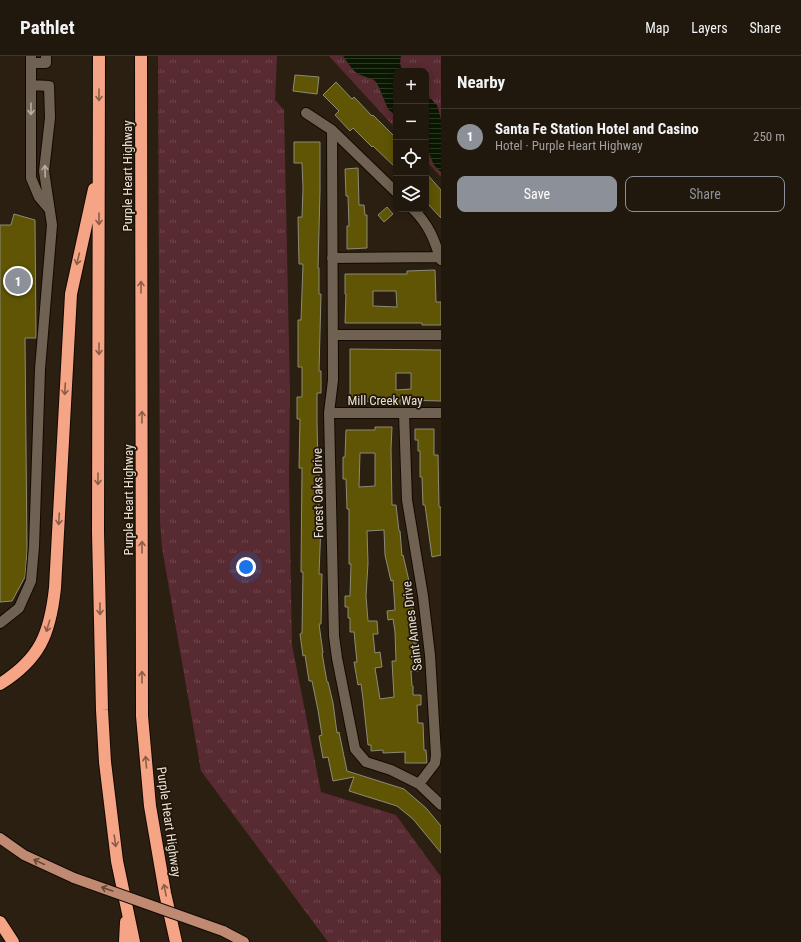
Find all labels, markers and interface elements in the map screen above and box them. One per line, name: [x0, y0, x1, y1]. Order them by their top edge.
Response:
text: Pathlet: [20, 16, 75, 39]
text: Map: [645, 20, 669, 36]
text: Layers: [691, 20, 728, 36]
text: Share: [750, 20, 781, 36]
map controls: [393, 68, 429, 212]
button: +: [393, 68, 429, 104]
text: Nearby: [457, 72, 505, 92]
one-way arrow: [95, 88, 103, 101]
one-way arrow: [27, 102, 35, 115]
button: −: [393, 104, 429, 140]
street label: Purple Heart Highway: [120, 120, 135, 232]
text: Santa Fe Station Hotel and Casino: [495, 120, 699, 138]
text: 1: [467, 129, 473, 144]
text: 250 m: [753, 129, 785, 144]
text: Hotel · Purple Heart Highway: [495, 138, 643, 153]
button: locate: [393, 140, 429, 176]
one-way arrow: [41, 165, 49, 178]
button: layers: [393, 176, 429, 212]
button: Save: [457, 176, 617, 212]
button: Share: [625, 176, 785, 212]
one-way arrow: [95, 212, 103, 225]
one-way arrow: [74, 252, 82, 265]
pin: 1: [5, 266, 31, 296]
one-way arrow: [137, 281, 145, 294]
one-way arrow: [95, 342, 103, 355]
one-way arrow: [62, 382, 69, 395]
street label: Mill Creek Way: [347, 393, 423, 408]
one-way arrow: [138, 411, 146, 424]
street label: Purple Heart Highway: [121, 444, 136, 556]
street label: Forest Oaks Drive: [310, 448, 326, 538]
one-way arrow: [94, 472, 102, 485]
one-way arrow: [55, 512, 62, 525]
one-way arrow: [138, 541, 146, 554]
your location: [236, 557, 256, 577]
street label: Saint Annes Drive: [399, 580, 425, 672]
one-way arrow: [96, 602, 104, 615]
one-way arrow: [44, 619, 51, 632]
one-way arrow: [138, 671, 146, 684]
one-way arrow: [142, 756, 150, 769]
street label: Purple Heart Highway: [154, 766, 184, 879]
one-way arrow: [111, 834, 119, 847]
one-way arrow: [33, 858, 45, 865]
one-way arrow: [160, 884, 168, 897]
one-way arrow: [101, 885, 113, 893]

